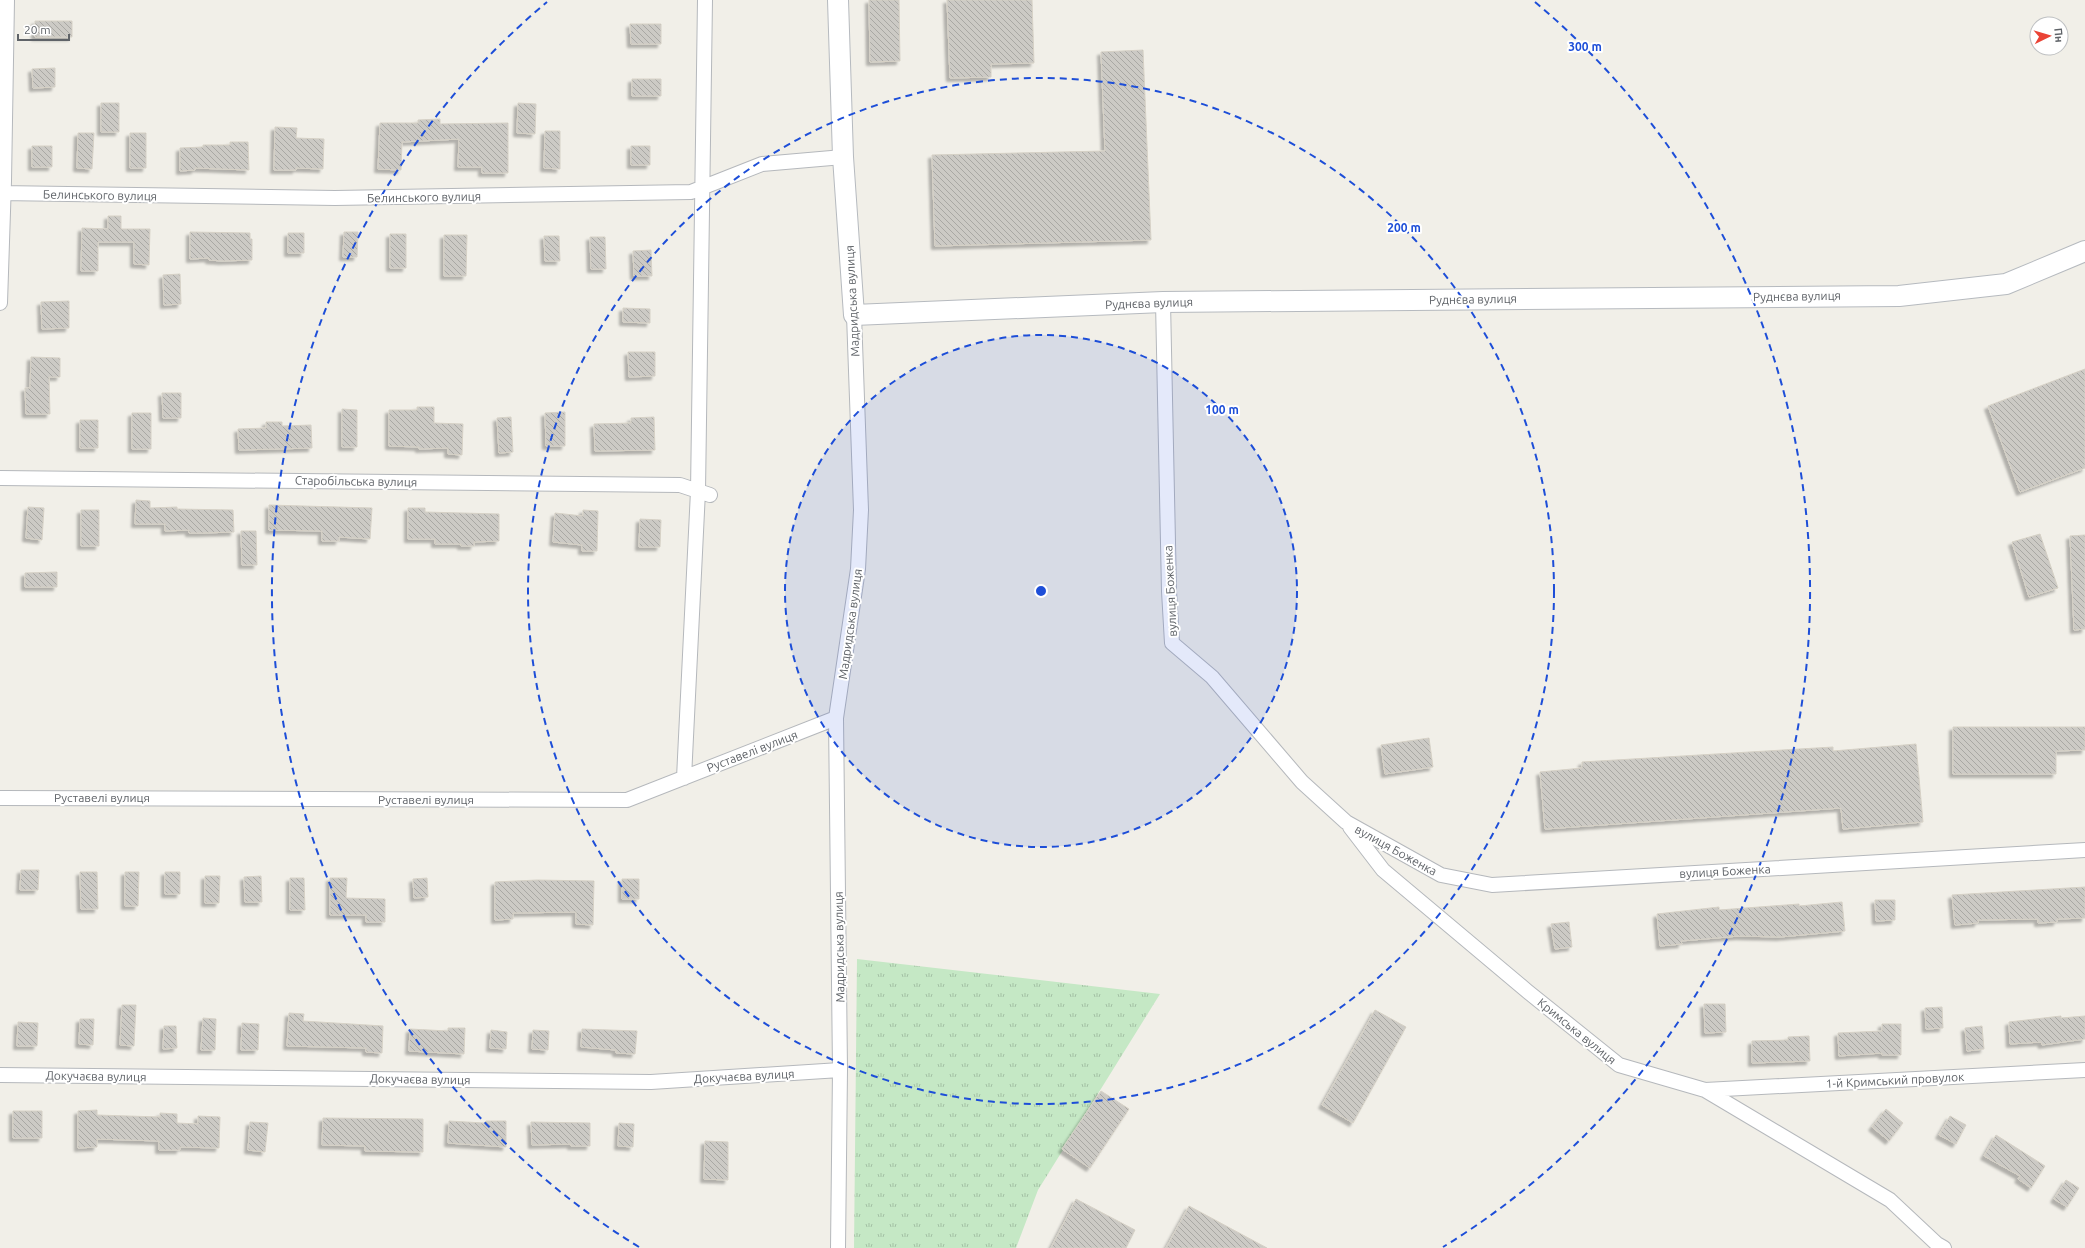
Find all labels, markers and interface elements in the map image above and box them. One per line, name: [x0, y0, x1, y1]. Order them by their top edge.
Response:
scale bar: [18, 16, 69, 42]
north arrow: [2029, 16, 2069, 56]
text: 20 m: [24, 23, 51, 36]
text: Пн: [2052, 27, 2066, 43]
text: 300 m: [1568, 40, 1602, 53]
street label: Белинського вулиця: [43, 188, 157, 202]
street label: Белинського вулиця: [367, 190, 481, 204]
text: 200 m: [1387, 221, 1421, 234]
street label: Мадридська вулиця: [843, 245, 861, 357]
street label: Руднєва вулиця: [1753, 289, 1841, 303]
street label: Руднєва вулиця: [1429, 292, 1517, 306]
street label: Руднєва вулиця: [1105, 295, 1193, 311]
text: 100 m: [1205, 403, 1239, 416]
street label: Старобільська вулиця: [295, 473, 417, 489]
street label: вулиця Боженка: [1161, 545, 1179, 637]
street label: Мадридська вулиця: [836, 568, 864, 680]
centre of rings: [1034, 584, 1048, 598]
street label: Руставелі вулиця: [705, 728, 799, 774]
street label: Руставелі вулиця: [54, 791, 150, 804]
street label: Руставелі вулиця: [378, 793, 474, 806]
street label: вулиця Боженка: [1353, 822, 1439, 878]
street label: вулиця Боженка: [1679, 862, 1771, 880]
street label: Мадридська вулиця: [832, 891, 846, 1003]
street label: Кримська вулиця: [1535, 995, 1619, 1067]
street label: Докучаєва вулиця: [693, 1067, 795, 1085]
street label: Докучаєва вулиця: [45, 1069, 147, 1083]
street label: 1-й Кримський провулок: [1825, 1070, 1965, 1090]
street label: Докучаєва вулиця: [369, 1072, 471, 1086]

